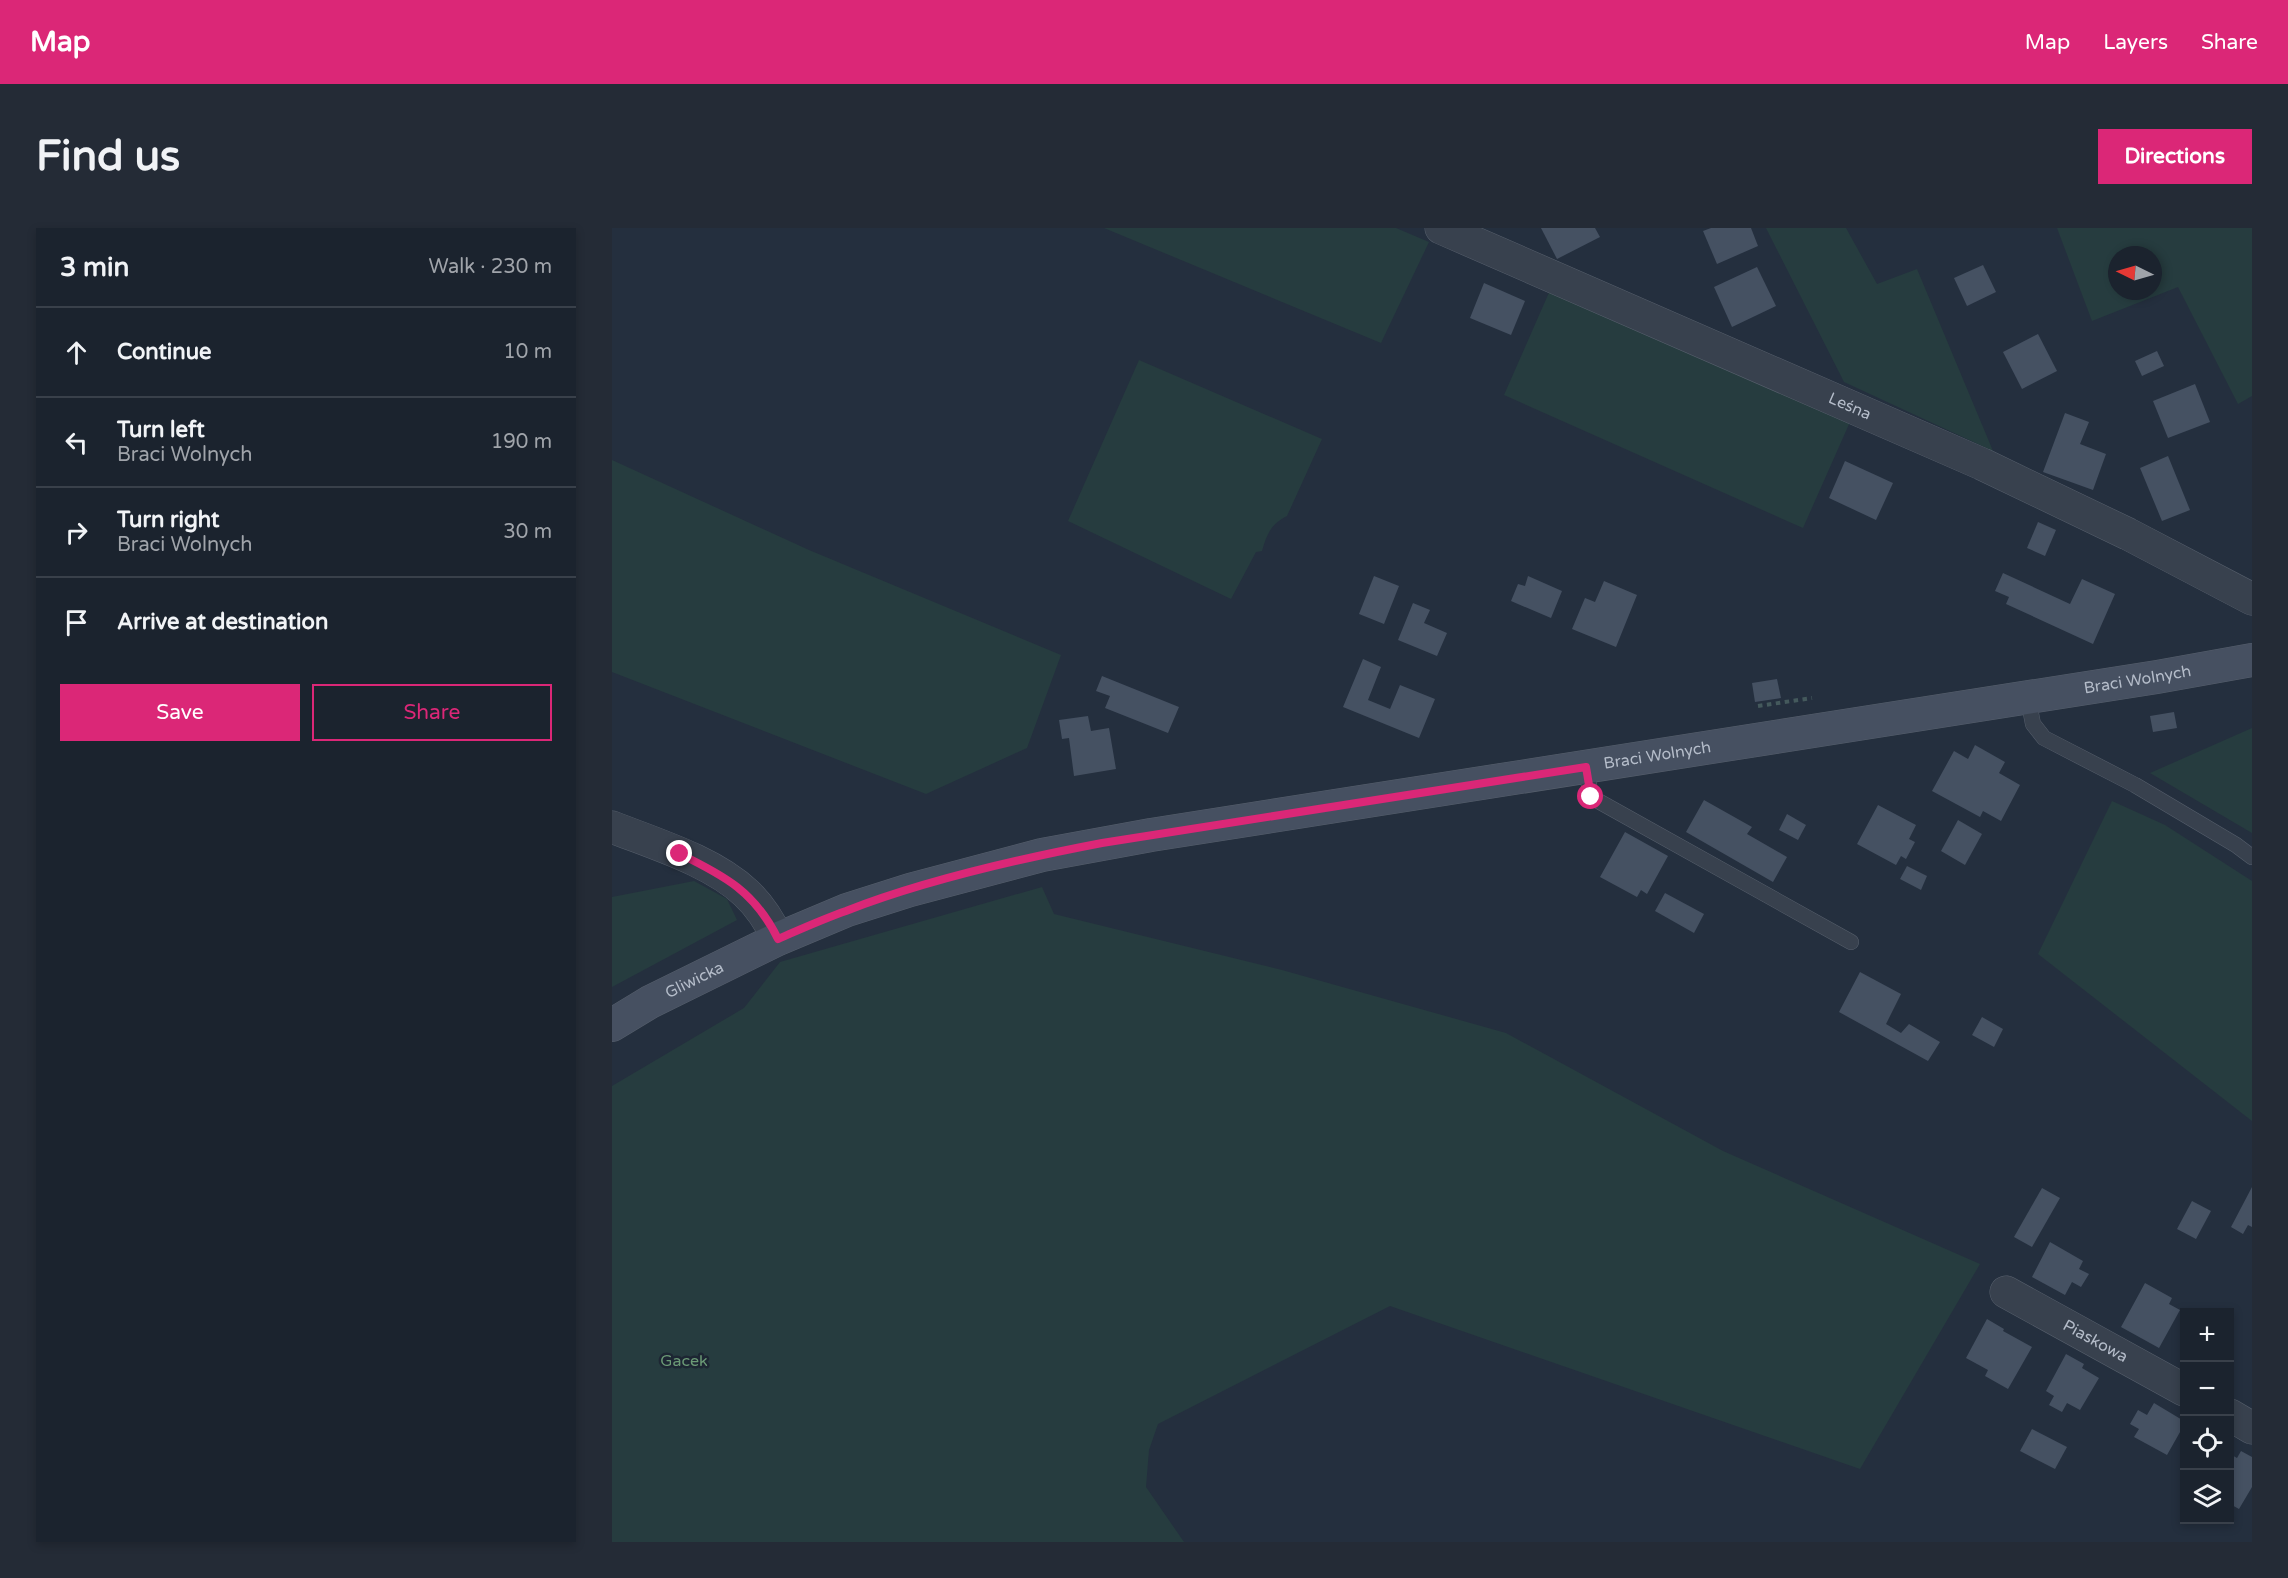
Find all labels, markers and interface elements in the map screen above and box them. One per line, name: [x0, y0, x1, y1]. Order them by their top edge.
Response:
text: Map: [30, 25, 90, 59]
text: Map: [2025, 30, 2070, 55]
text: Layers: [2103, 30, 2168, 55]
text: Share: [2201, 30, 2258, 55]
button: Directions: [2098, 129, 2252, 184]
text: Find us: [36, 131, 180, 182]
north arrow: [2108, 246, 2162, 300]
text: 3 min: [60, 252, 129, 283]
text: Walk · 230 m: [429, 255, 552, 279]
icon: ahead: [60, 336, 93, 369]
text: Continue: [117, 339, 212, 365]
text: 10 m: [503, 340, 552, 364]
street label: Leśna: [1825, 388, 1874, 424]
text: Turn left: [117, 417, 205, 443]
icon: left: [60, 426, 93, 459]
text: 190 m: [491, 430, 552, 454]
text: Braci Wolnych: [117, 443, 252, 467]
text: Turn right: [117, 507, 219, 533]
icon: right: [60, 516, 93, 549]
text: 30 m: [503, 520, 552, 544]
text: Braci Wolnych: [117, 533, 252, 557]
icon: arrive: [60, 606, 93, 639]
text: Arrive at destination: [117, 609, 328, 635]
street label: Braci Wolnych: [2082, 661, 2193, 698]
button: Save: [60, 684, 300, 741]
button: Share: [312, 684, 552, 741]
street label: Braci Wolnych: [1602, 737, 1712, 774]
route start: [1577, 783, 1603, 809]
route end: [666, 840, 692, 866]
street label: Gliwicka: [662, 957, 727, 1003]
map controls: [2180, 1308, 2234, 1524]
button: +: [2180, 1308, 2234, 1362]
street label: Piaskowa: [2059, 1315, 2131, 1367]
park label: Gacek: [660, 1351, 708, 1371]
button: −: [2180, 1362, 2234, 1416]
button: locate: [2180, 1416, 2234, 1470]
button: layers: [2180, 1470, 2234, 1524]

